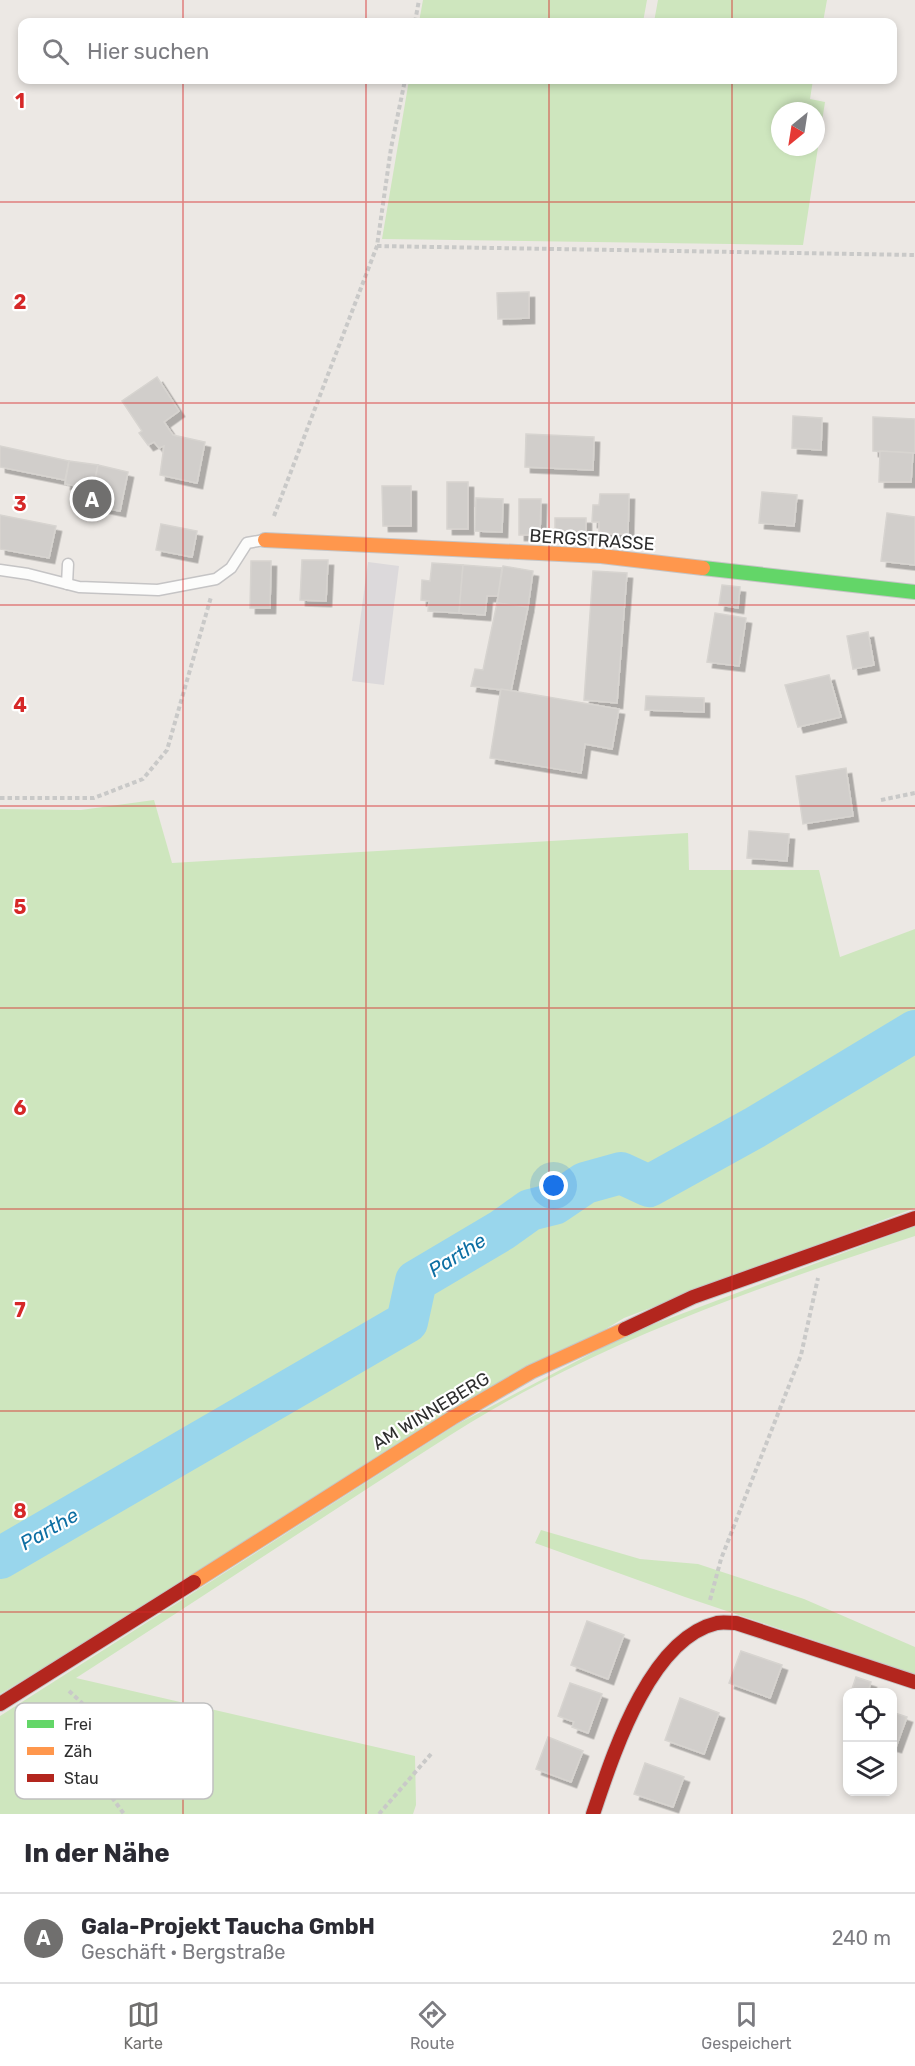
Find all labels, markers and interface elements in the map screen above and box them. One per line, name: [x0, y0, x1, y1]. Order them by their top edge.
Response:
search box: [18, 18, 897, 84]
icon: search: [39, 35, 72, 68]
text: Hier suchen: [87, 38, 209, 65]
text: 1: [15, 89, 25, 113]
north arrow: [771, 102, 825, 156]
text: 2: [14, 290, 27, 314]
pin: A: [72, 476, 112, 522]
text: 3: [13, 492, 27, 516]
street label: BERGSTRASSE: [529, 525, 655, 555]
text: 4: [13, 693, 27, 717]
text: 5: [14, 895, 27, 919]
text: 6: [13, 1096, 27, 1120]
your location: [539, 1171, 568, 1200]
water label: Parthe: [424, 1228, 490, 1282]
text: 7: [14, 1298, 26, 1322]
street label: AM WINNEBERG: [368, 1367, 494, 1455]
text: 8: [13, 1499, 27, 1523]
water label: Parthe: [16, 1503, 82, 1555]
map controls: [843, 1688, 897, 1796]
button: locate: [843, 1688, 897, 1742]
legend: [15, 1703, 213, 1799]
text: Frei: [64, 1715, 92, 1734]
text: Zäh: [64, 1742, 92, 1761]
button: layers: [843, 1742, 897, 1796]
text: Stau: [64, 1769, 99, 1788]
text: In der Nähe: [24, 1838, 170, 1869]
text: Gala-Projekt Taucha GmbH: [81, 1913, 375, 1940]
text: A: [36, 1926, 51, 1950]
text: 240 m: [832, 1926, 891, 1950]
text: Geschäft · Bergstraße: [81, 1940, 285, 1964]
tab: Karte: [123, 1998, 163, 2053]
tab: Route: [410, 1998, 454, 2053]
tab: Gespeichert: [701, 1998, 792, 2053]

